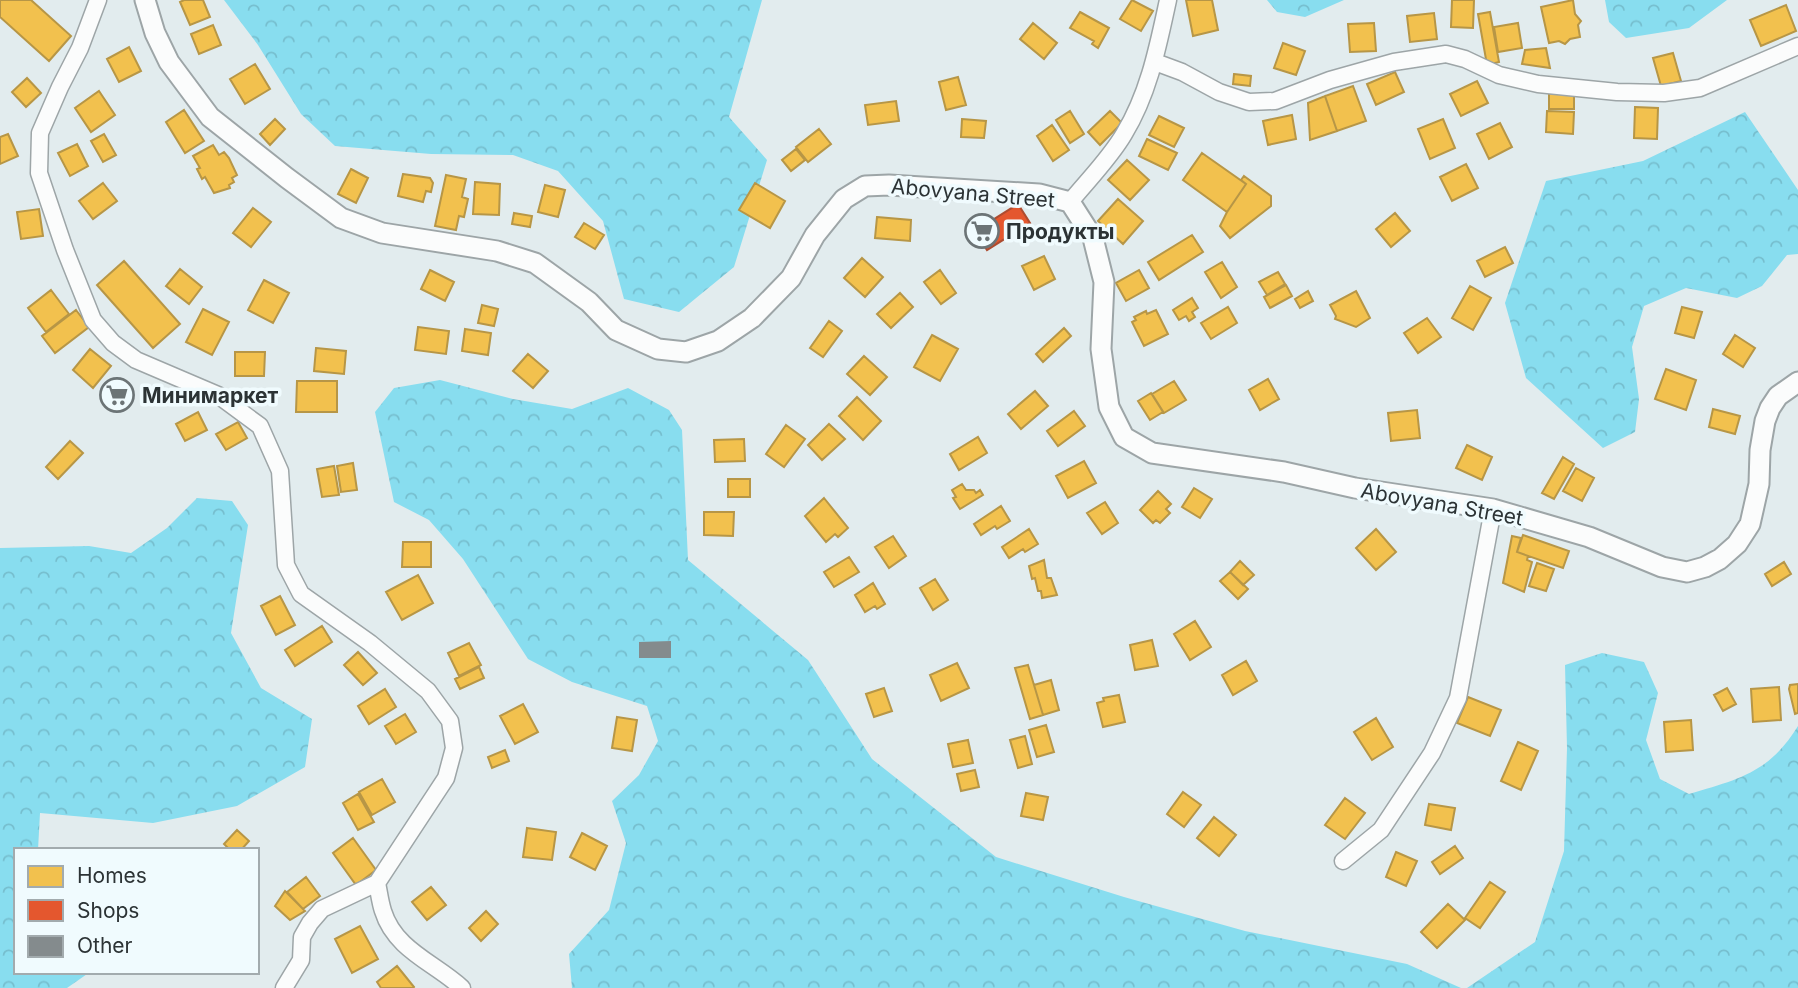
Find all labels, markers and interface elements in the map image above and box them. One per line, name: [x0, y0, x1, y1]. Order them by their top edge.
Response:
street label: Abovyana Street: [890, 173, 1056, 213]
supermarket icon: Продукты: [963, 212, 1001, 250]
place label: Продукты: [1006, 219, 1115, 244]
supermarket icon: Минимаркет: [98, 376, 136, 414]
place label: Минимаркет: [142, 383, 279, 408]
street label: Abovyana Street: [1359, 477, 1525, 531]
legend: [14, 848, 259, 974]
text: Homes: [77, 863, 147, 888]
text: Shops: [77, 898, 139, 923]
text: Other: [77, 933, 133, 958]

